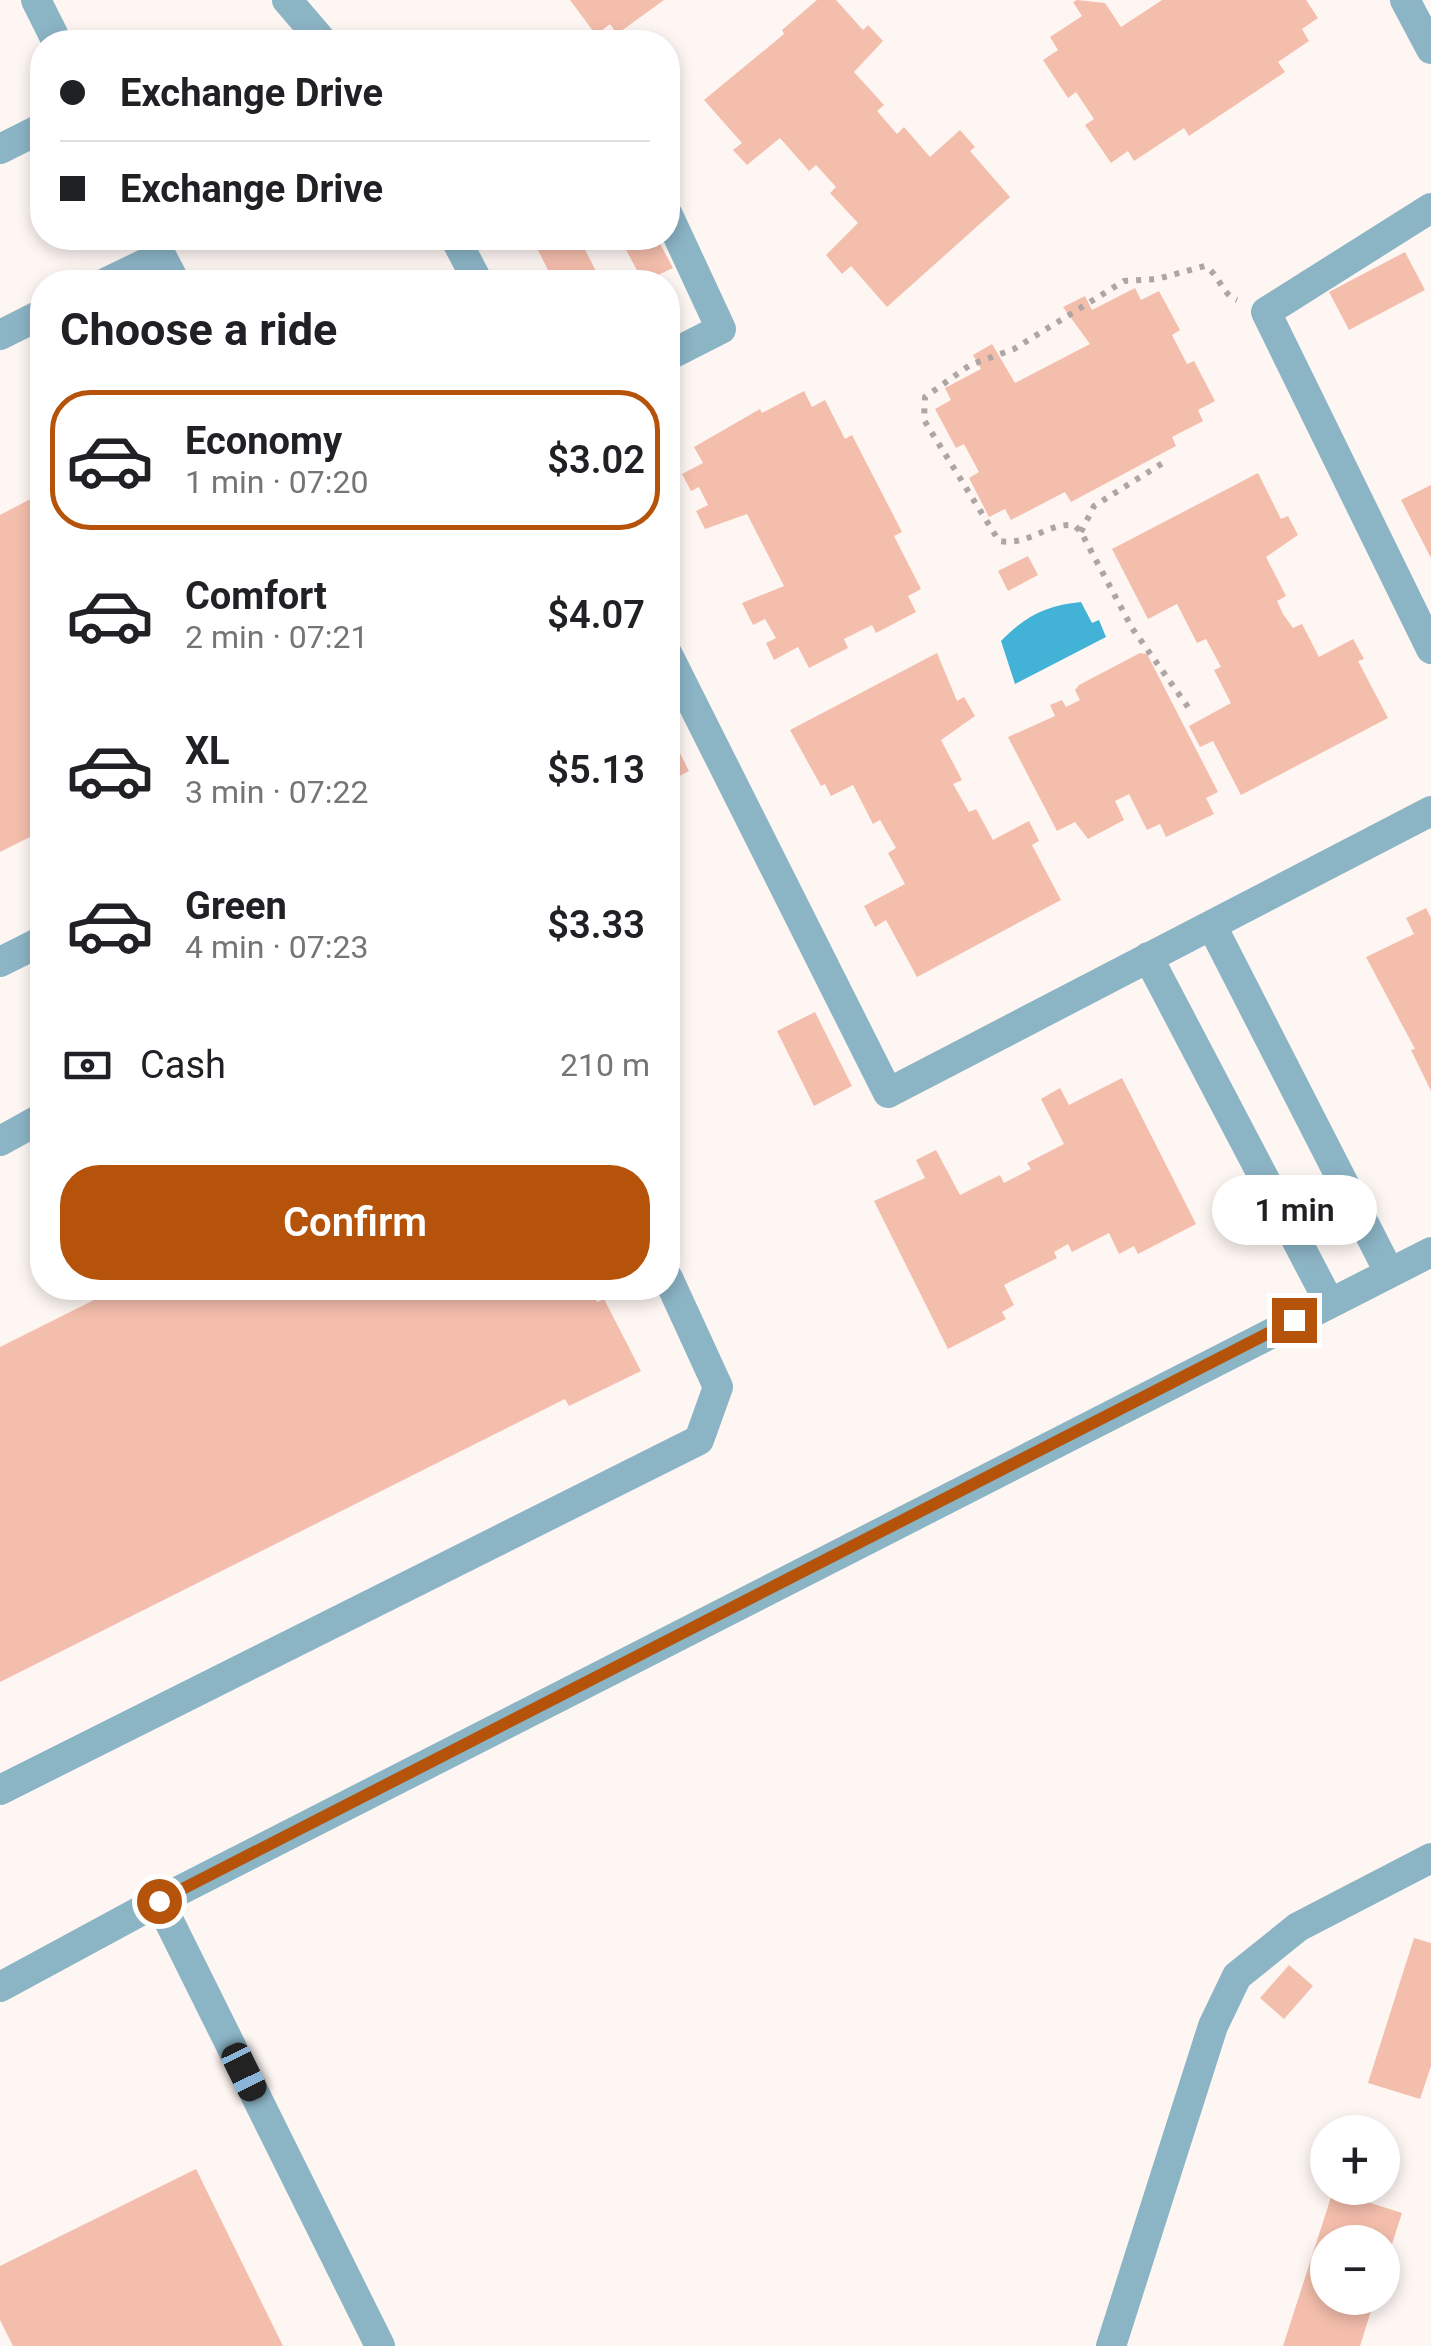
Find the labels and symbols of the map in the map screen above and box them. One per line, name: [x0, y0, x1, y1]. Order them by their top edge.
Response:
callout: 1 min: [1212, 1175, 1376, 1245]
route end: [1272, 1298, 1317, 1343]
route start: [137, 1879, 182, 1924]
car: [217, 2038, 271, 2106]

